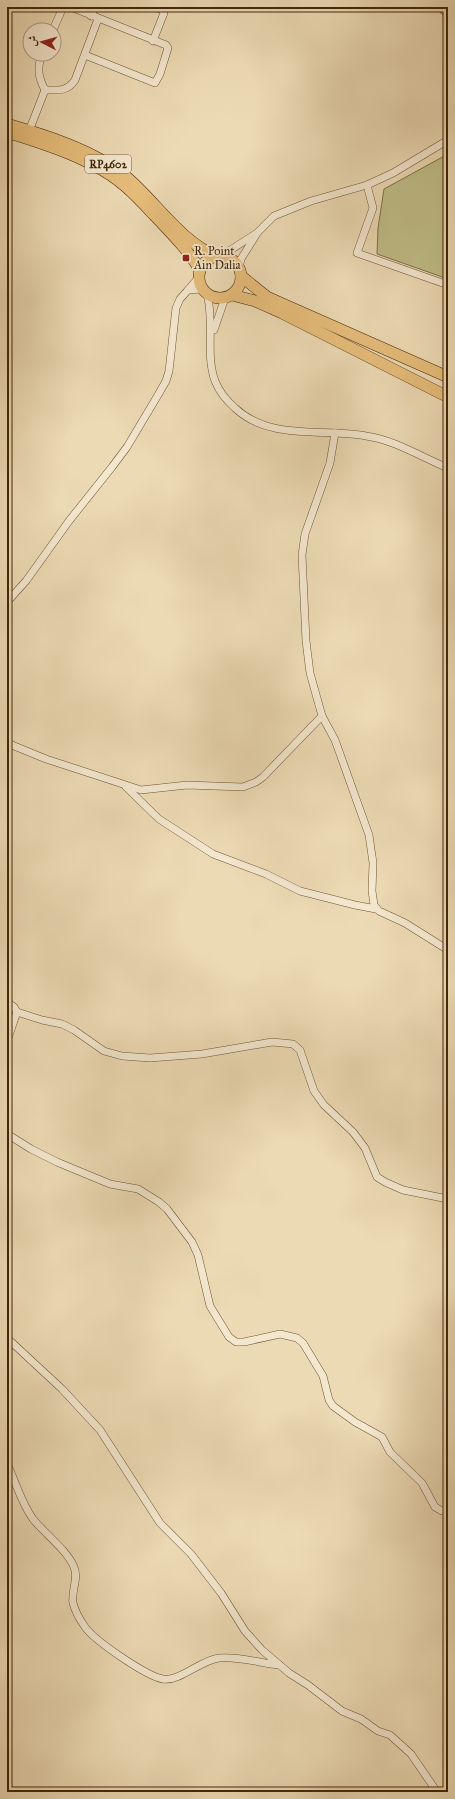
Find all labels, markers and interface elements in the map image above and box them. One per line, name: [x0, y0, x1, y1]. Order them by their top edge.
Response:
north arrow: [22, 22, 62, 62]
text: ش: [26, 35, 40, 47]
road number: RP4602: [85, 155, 131, 173]
place label: R. Point Ain Dalia: [193, 244, 242, 272]
marker: R. Point Ain Dalia: [181, 253, 191, 263]

